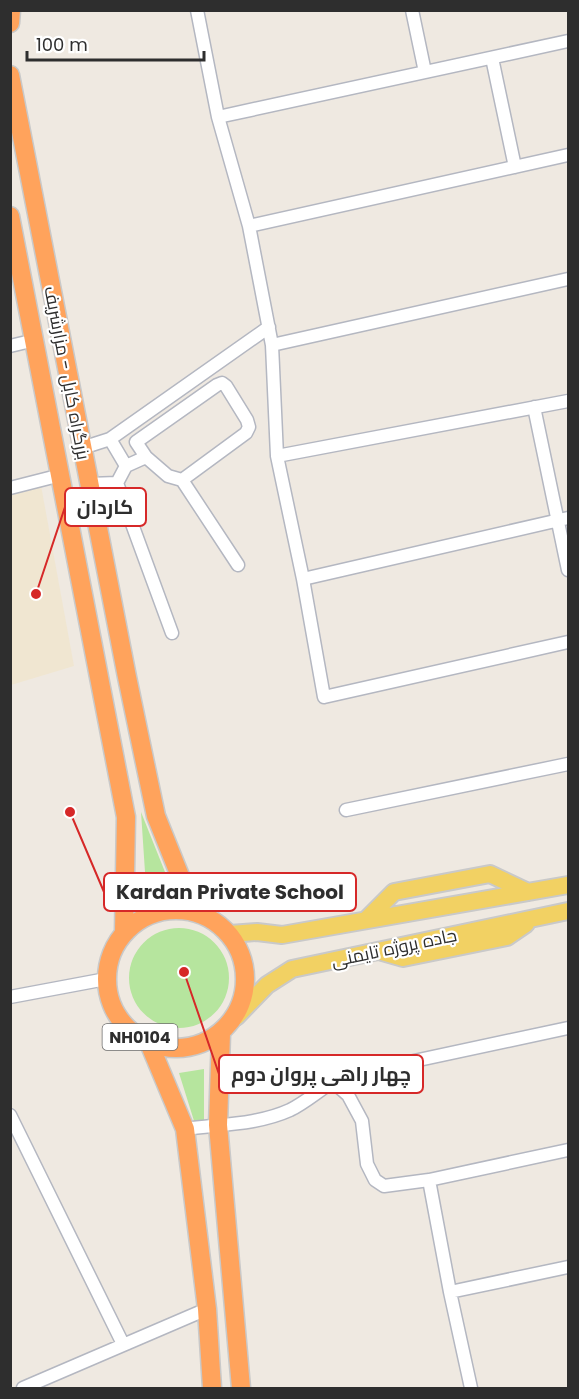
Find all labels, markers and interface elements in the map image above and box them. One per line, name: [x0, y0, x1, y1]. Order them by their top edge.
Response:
scale bar: [27, 24, 204, 62]
text: 100 m: [36, 32, 88, 57]
street label: بزرگراه کابل - مزارشریف: [38, 284, 97, 462]
callout: کاردان: [65, 488, 146, 526]
text: کاردان: [77, 493, 133, 521]
callout: Kardan Private School: [104, 873, 356, 911]
text: Kardan Private School: [116, 878, 344, 906]
street label: جاده پروژه تایمنی: [329, 922, 459, 973]
road number: NH0104: [102, 1024, 178, 1050]
callout: چهار راهی پروان دوم: [219, 1055, 423, 1093]
text: چهار راهی پروان دوم: [231, 1060, 411, 1088]

